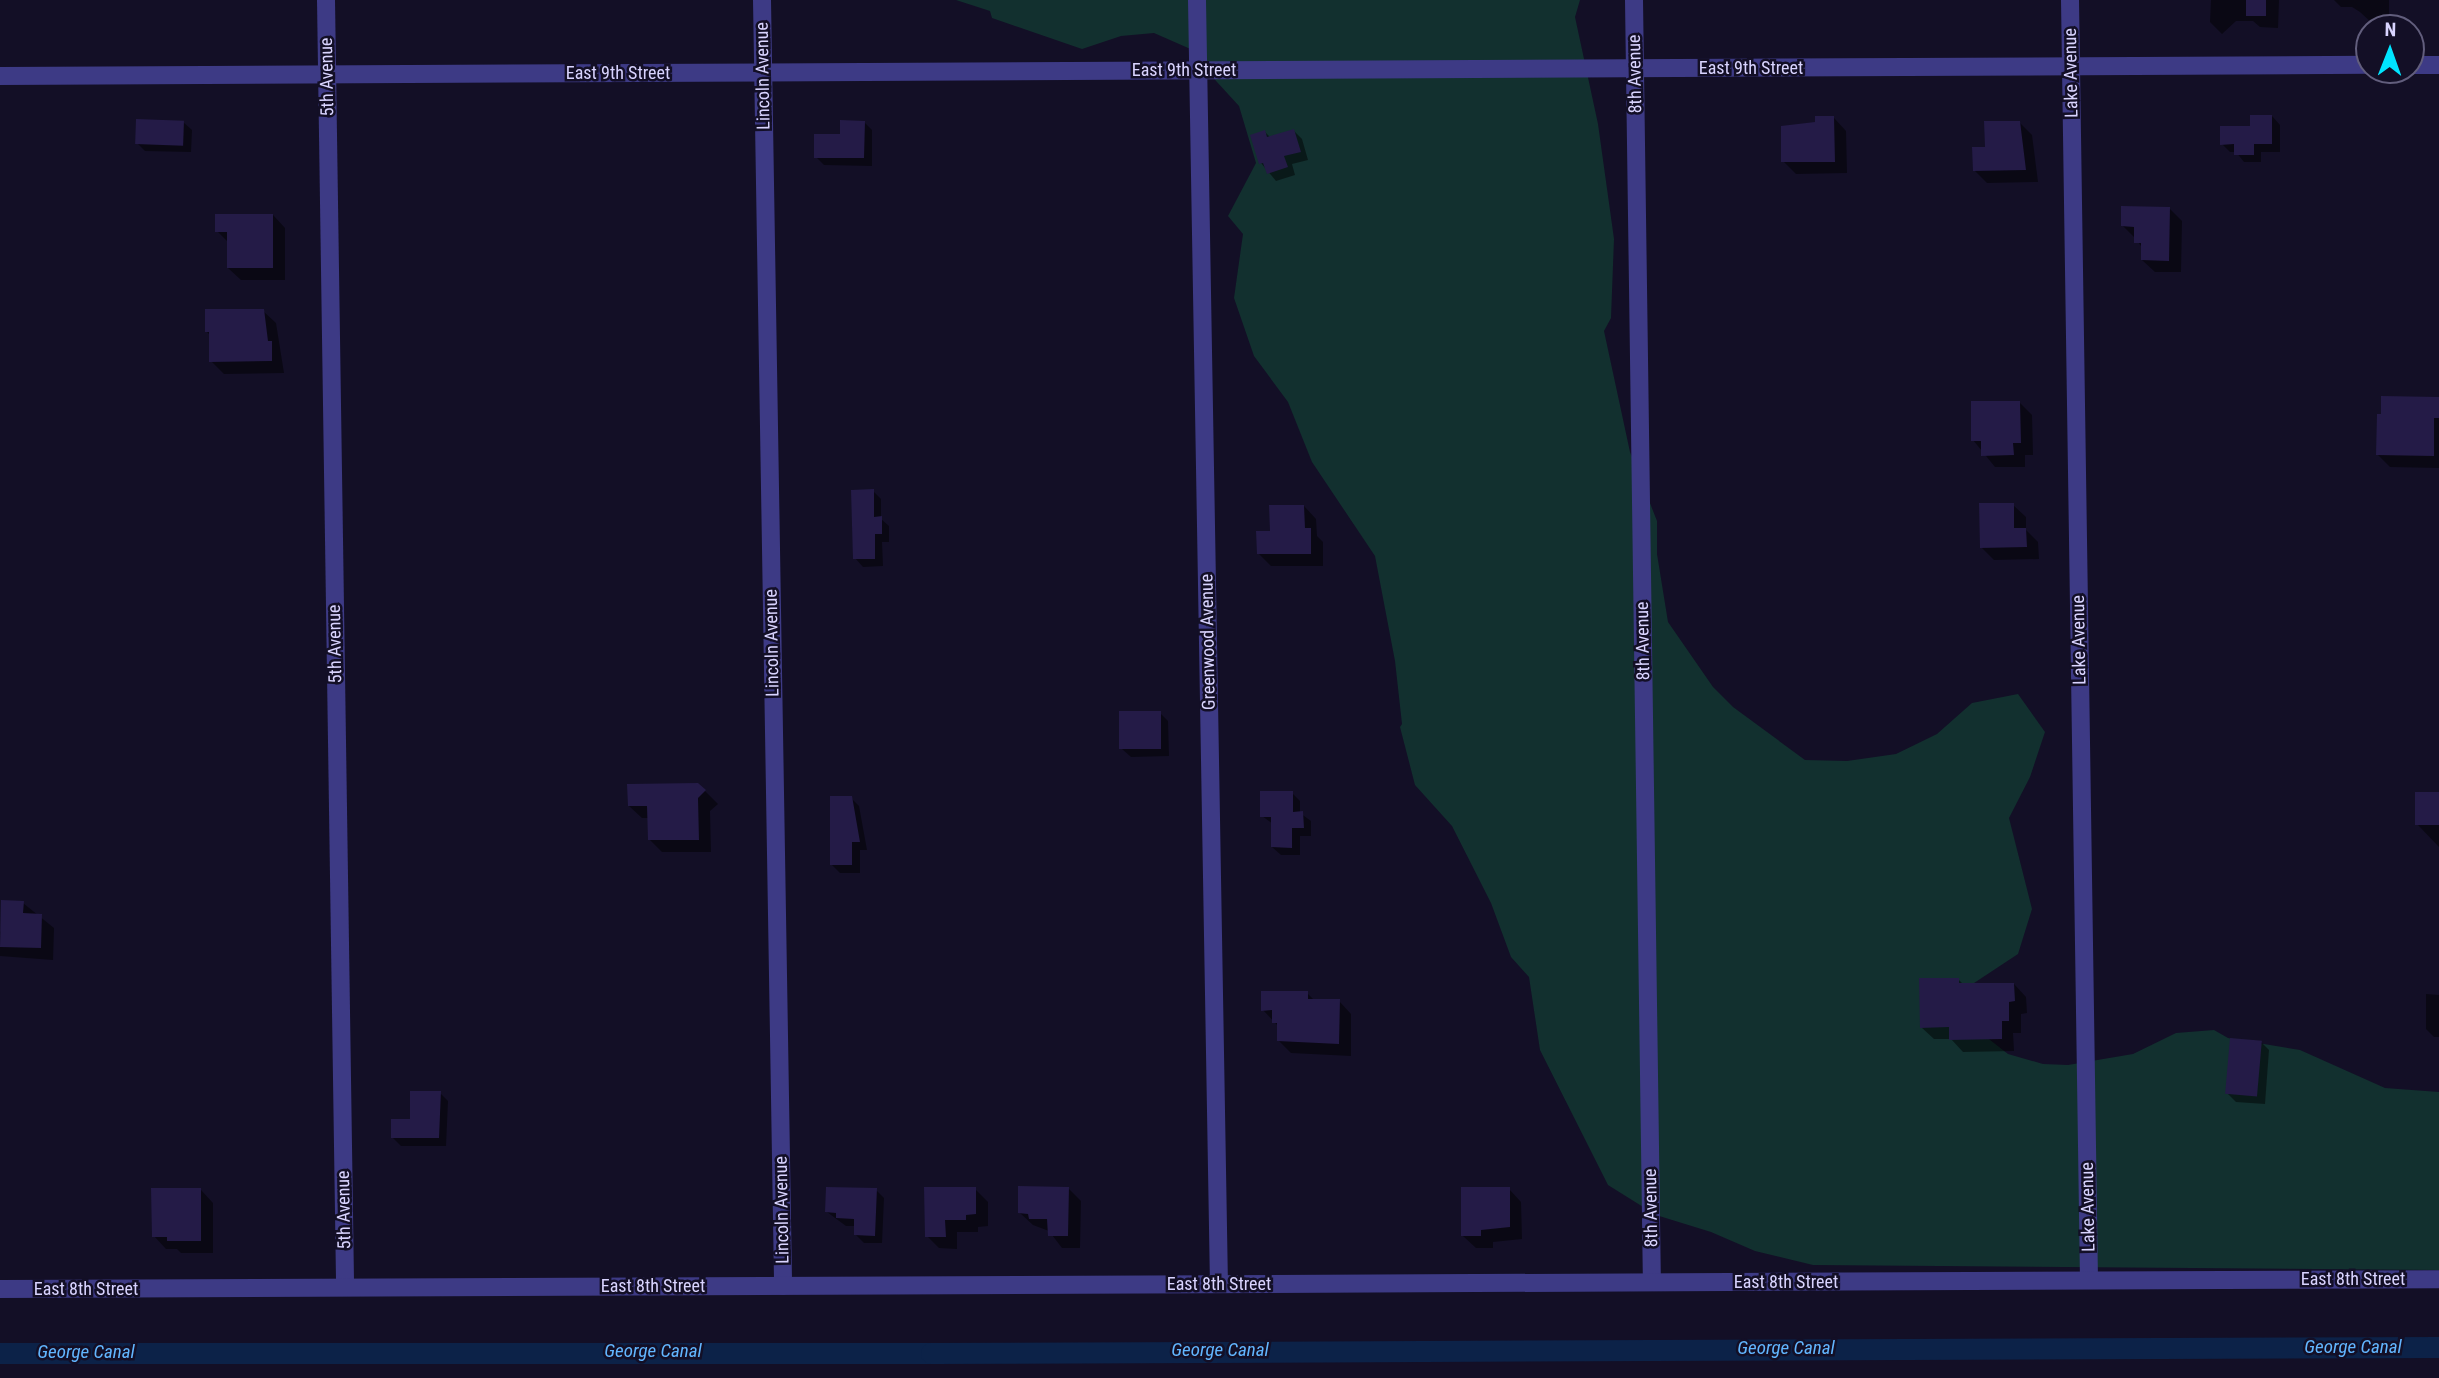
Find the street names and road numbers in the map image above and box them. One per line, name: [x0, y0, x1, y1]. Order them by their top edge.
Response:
street label: Lincoln Avenue: [751, 22, 775, 130]
street label: Lake Avenue: [2059, 28, 2083, 118]
street label: 8th Avenue: [1624, 34, 1646, 114]
street label: 5th Avenue: [316, 37, 338, 117]
street label: East 9th Street: [1699, 57, 1803, 79]
street label: East 9th Street: [1132, 59, 1236, 81]
street label: East 9th Street: [566, 62, 670, 84]
street label: Greenwood Avenue: [1196, 574, 1220, 710]
street label: Lincoln Avenue: [760, 589, 784, 697]
street label: Lake Avenue: [2067, 595, 2091, 685]
street label: 8th Avenue: [1632, 601, 1654, 681]
street label: 5th Avenue: [324, 604, 346, 684]
street label: Lincoln Avenue: [770, 1156, 794, 1264]
street label: Lake Avenue: [2076, 1162, 2100, 1252]
street label: 8th Avenue: [1640, 1168, 1662, 1248]
street label: 5th Avenue: [333, 1170, 355, 1250]
street label: East 8th Street: [2301, 1268, 2405, 1290]
street label: East 8th Street: [1734, 1271, 1838, 1293]
street label: East 8th Street: [1167, 1273, 1271, 1295]
street label: East 8th Street: [601, 1275, 705, 1297]
street label: East 8th Street: [34, 1278, 138, 1300]

